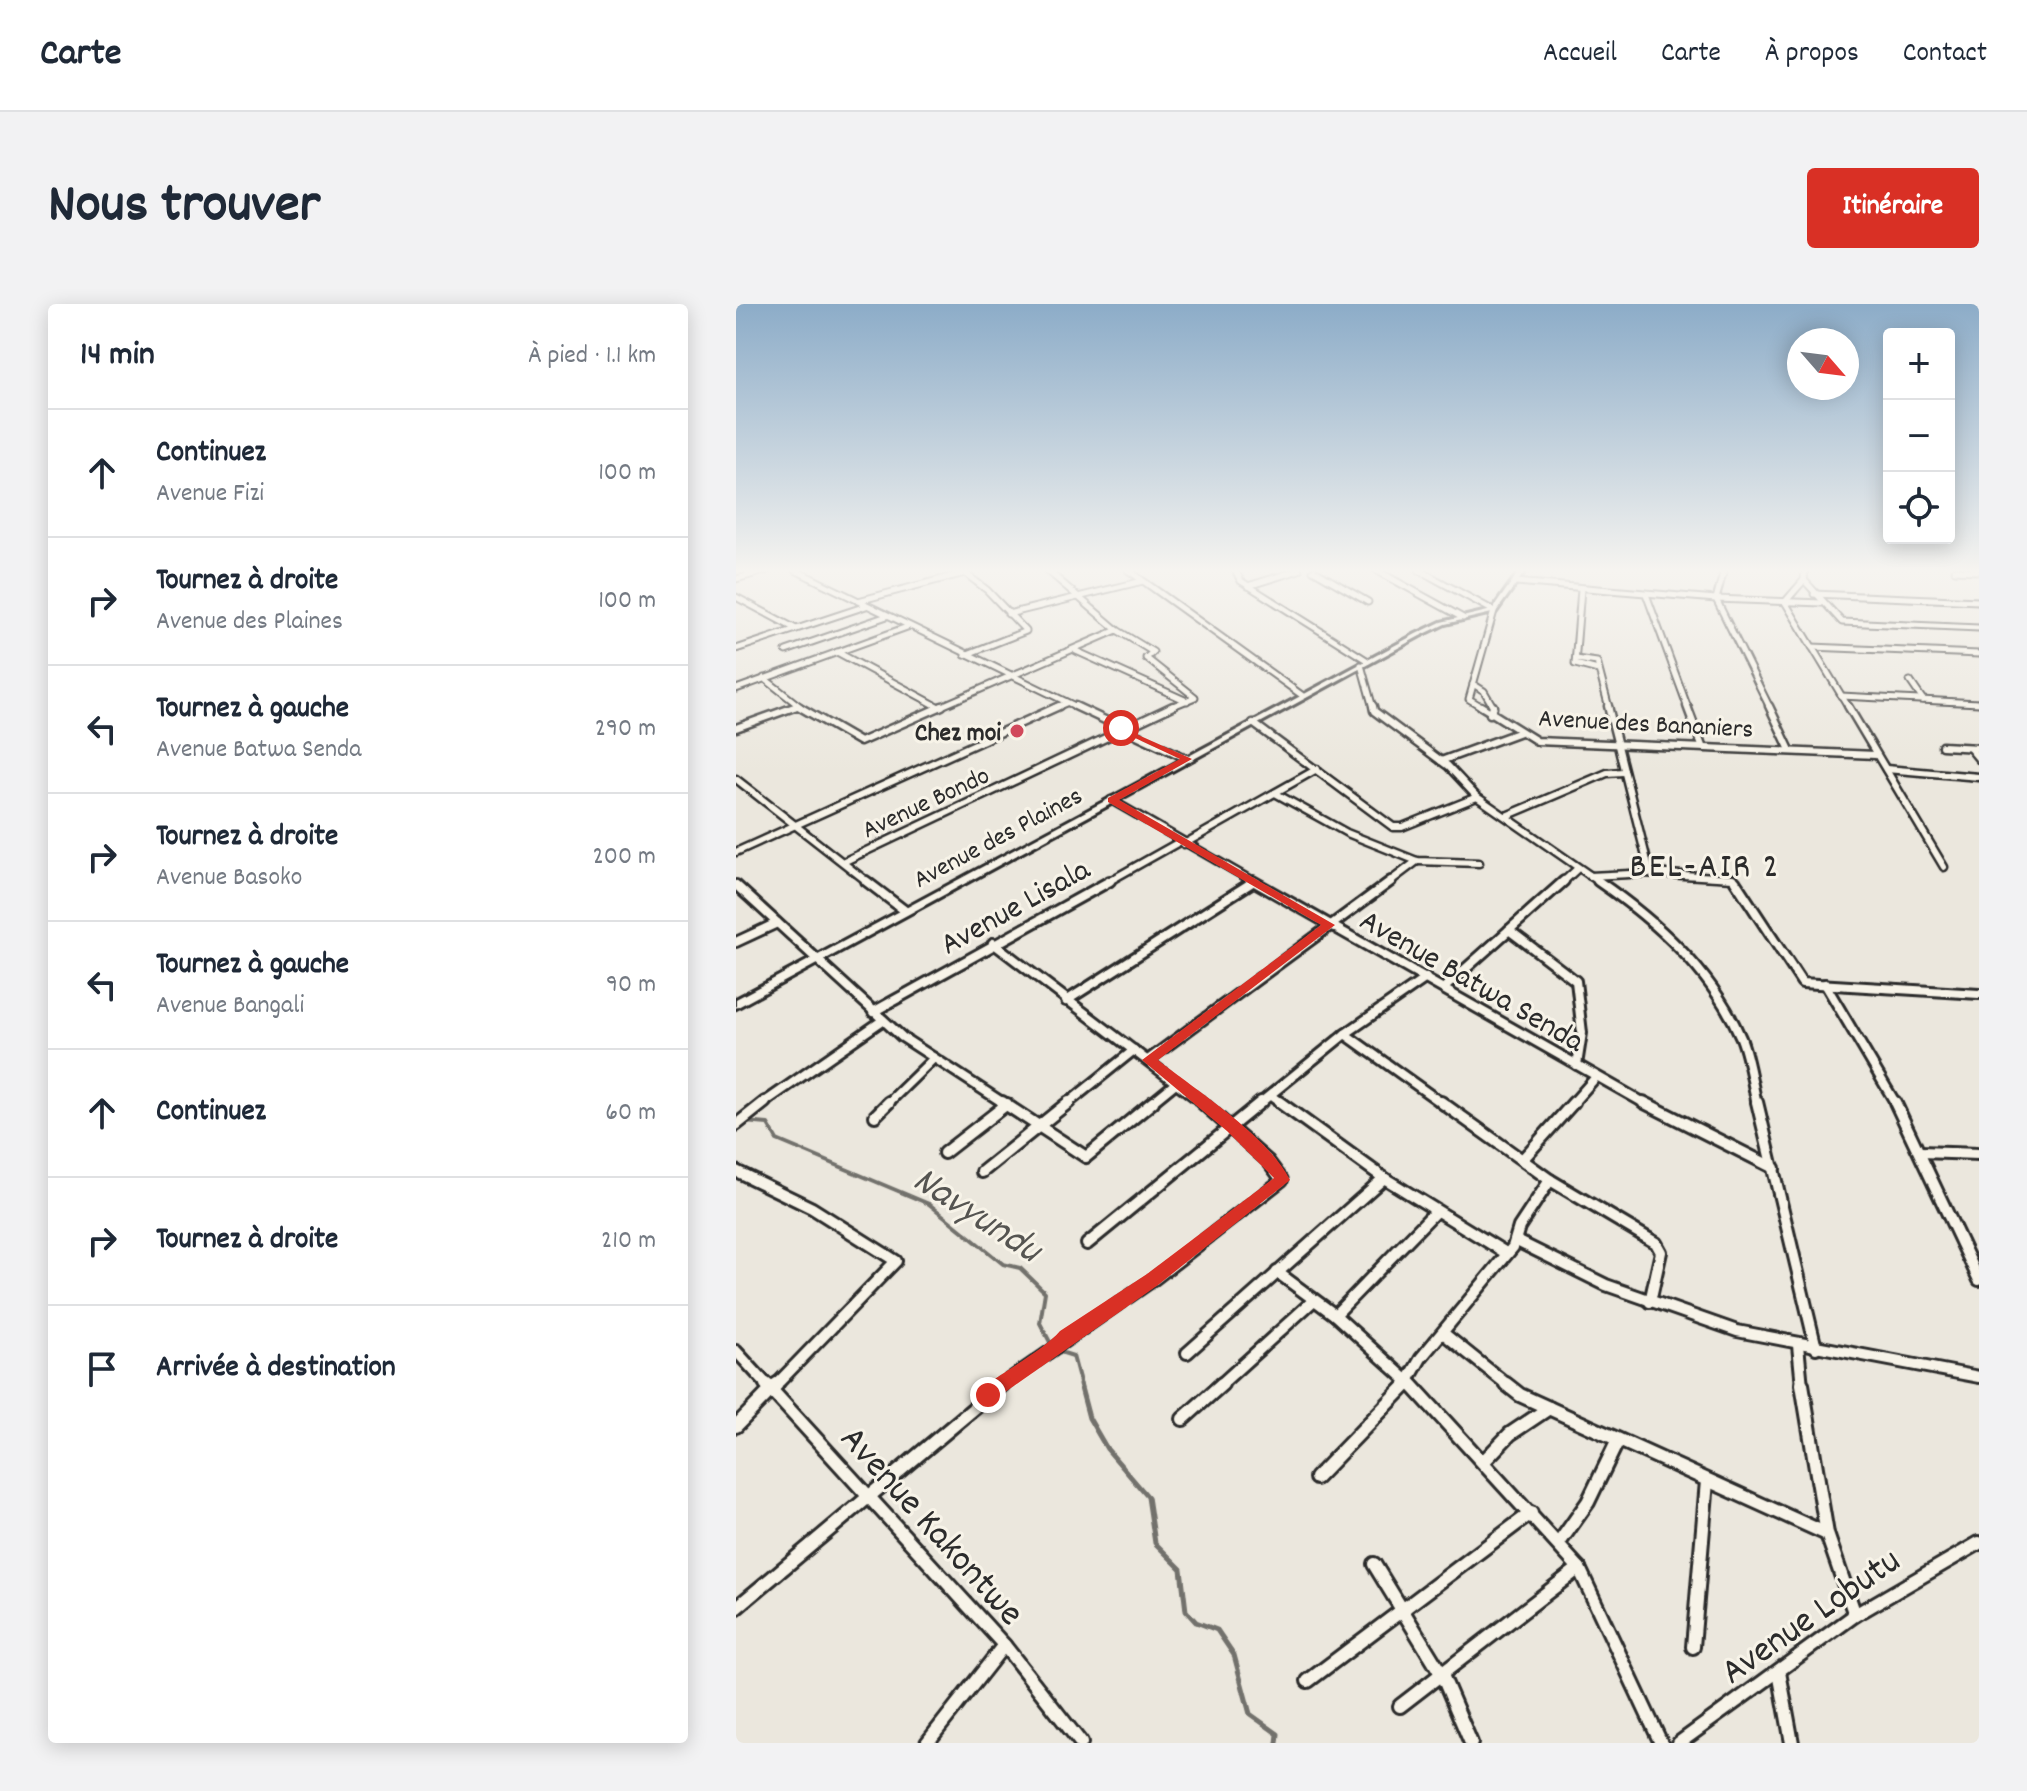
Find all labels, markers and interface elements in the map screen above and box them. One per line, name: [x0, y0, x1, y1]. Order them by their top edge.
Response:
text: Carte: [40, 28, 121, 83]
text: Accueil: [1543, 35, 1617, 75]
text: Carte: [1661, 35, 1721, 75]
text: À propos: [1765, 35, 1859, 75]
text: Contact: [1903, 35, 1987, 75]
text: Nous trouver: [48, 168, 320, 248]
button: Itinéraire: [1807, 168, 1979, 248]
north arrow: [1787, 328, 1859, 400]
map controls: [1883, 328, 1955, 544]
button: +: [1883, 328, 1955, 400]
text: 14 min: [80, 332, 155, 381]
text: À pied · 1.1 km: [528, 338, 656, 375]
button: −: [1883, 400, 1955, 472]
text: Continuez: [156, 433, 266, 476]
icon: ahead: [80, 451, 124, 495]
text: 100 m: [598, 455, 656, 492]
button: locate: [1883, 472, 1955, 544]
text: Avenue Fizi: [156, 476, 264, 513]
text: Tournez à droite: [156, 561, 338, 604]
icon: right: [80, 579, 124, 623]
text: 100 m: [598, 583, 656, 620]
text: Avenue des Plaines: [156, 604, 343, 641]
text: Tournez à gauche: [156, 689, 349, 732]
street label: Avenue des Bananiers: [1537, 701, 1754, 750]
icon: left: [80, 707, 124, 751]
route start: [1103, 710, 1139, 746]
text: 290 m: [595, 711, 656, 748]
place label: Chez moi: [915, 716, 1001, 753]
marker: Chez moi: [1008, 722, 1026, 740]
text: Avenue Batwa Senda: [156, 732, 361, 769]
street label: Avenue Bondo: [857, 759, 996, 850]
street label: Avenue des Plaines: [907, 779, 1090, 899]
text: Tournez à droite: [156, 817, 338, 860]
icon: right: [80, 835, 124, 879]
text: 200 m: [592, 839, 656, 876]
district label: BEL-AIR 2: [1630, 843, 1780, 895]
street label: Avenue Lisala: [933, 849, 1101, 969]
text: Avenue Basoko: [156, 860, 302, 897]
street label: Avenue Batwa Senda: [1350, 900, 1592, 1067]
text: Tournez à gauche: [156, 945, 349, 988]
icon: left: [80, 963, 124, 1007]
text: 90 m: [606, 967, 656, 1004]
text: Avenue Bangali: [156, 988, 304, 1025]
icon: ahead: [80, 1091, 124, 1135]
text: Continuez: [156, 1092, 266, 1135]
text: 60 m: [605, 1095, 656, 1132]
water label: Navyundu: [900, 1155, 1053, 1282]
icon: right: [80, 1219, 124, 1263]
text: Tournez à droite: [156, 1220, 338, 1263]
text: 210 m: [601, 1223, 656, 1260]
icon: arrive: [80, 1347, 124, 1391]
text: Arrivée à destination: [156, 1348, 396, 1391]
route end: [970, 1377, 1006, 1413]
street label: Avenue Kakontwe: [825, 1415, 1035, 1640]
street label: Avenue Lobutu: [1711, 1536, 1913, 1701]

